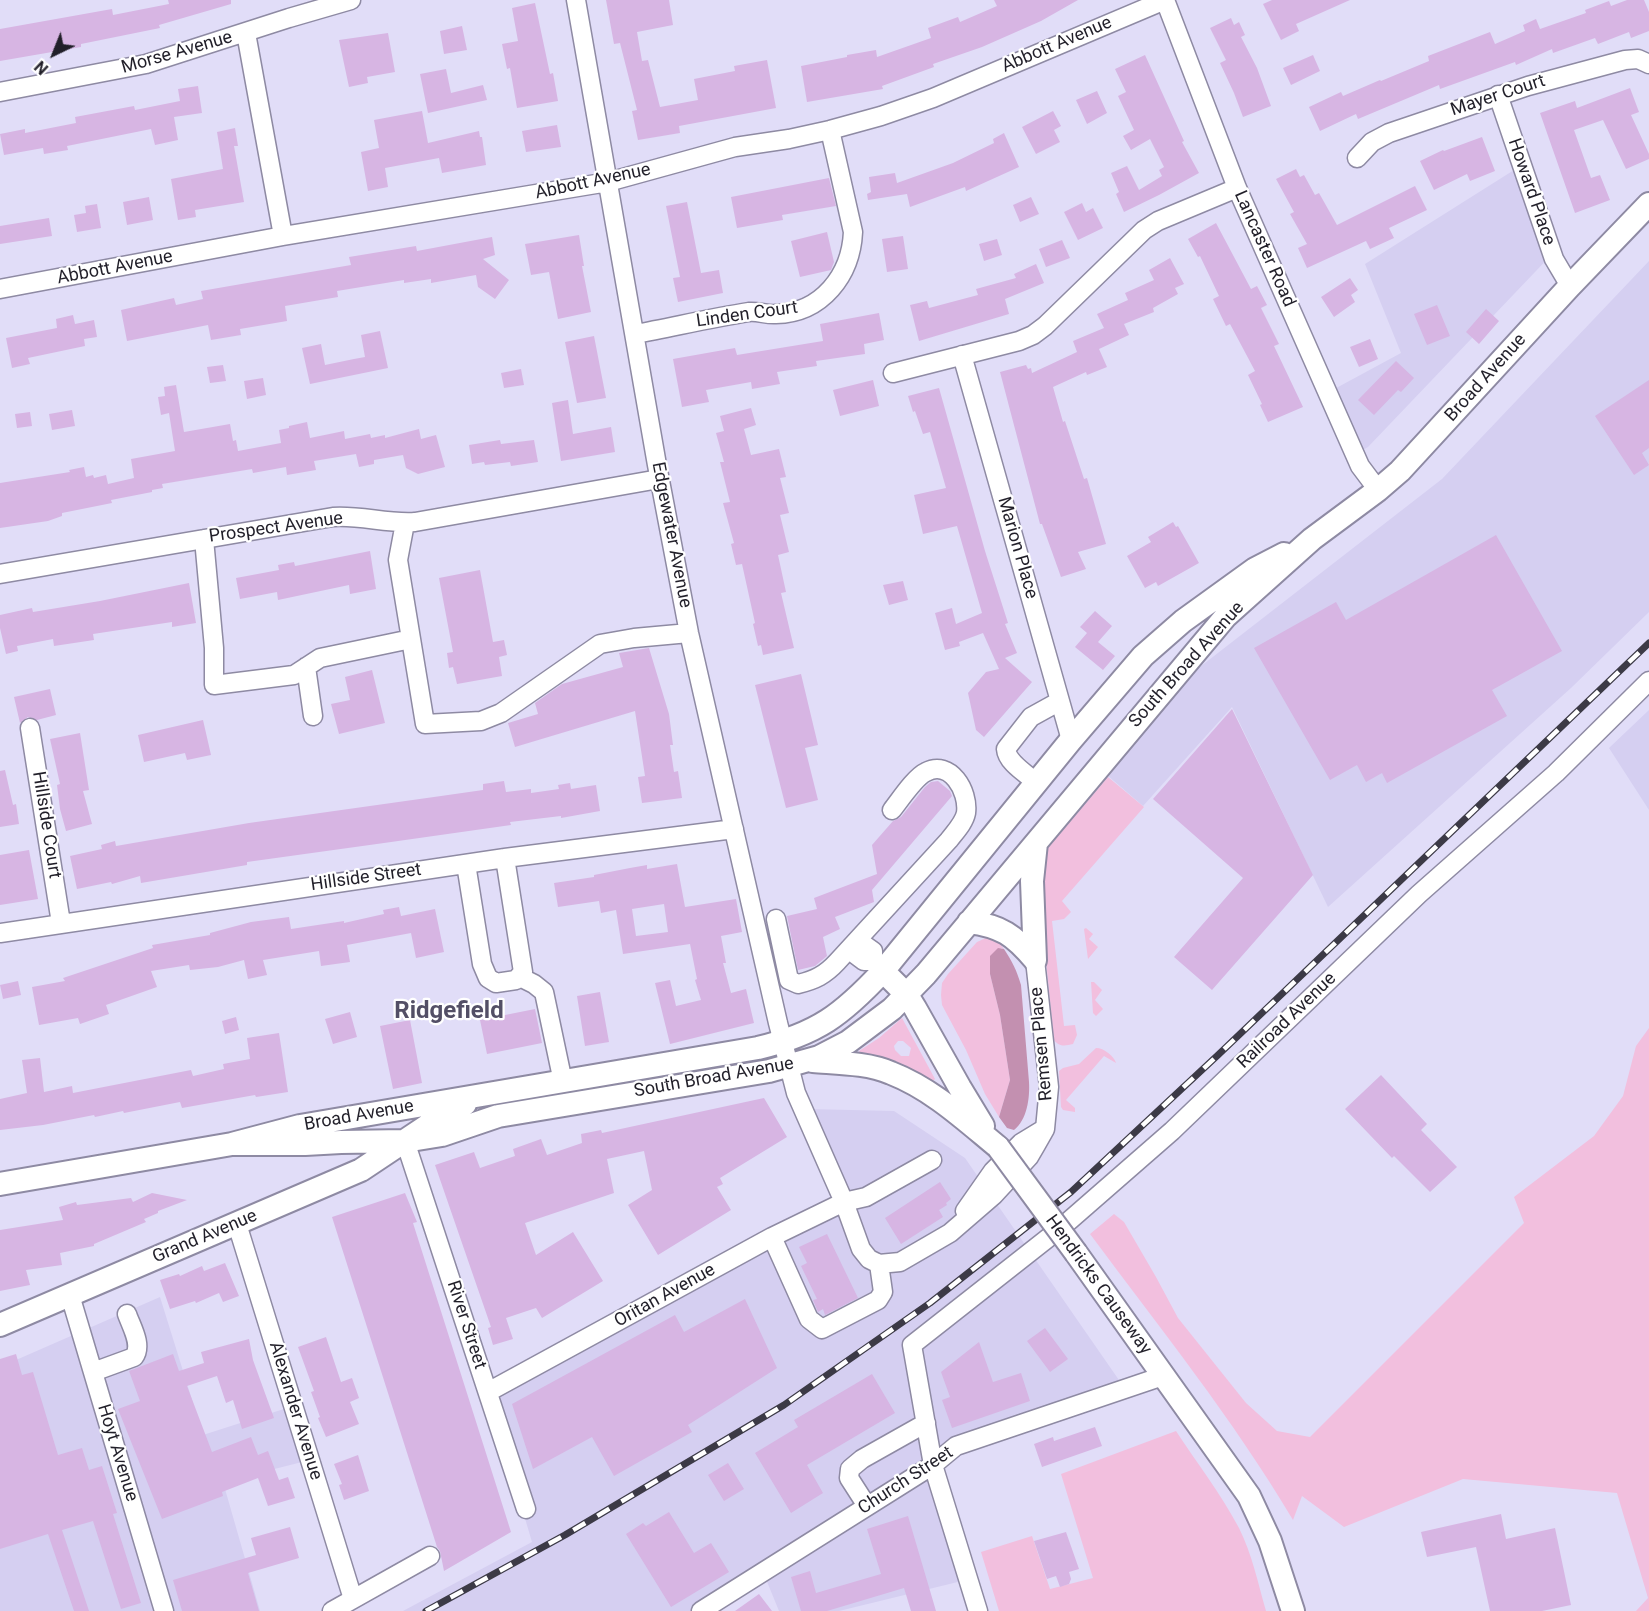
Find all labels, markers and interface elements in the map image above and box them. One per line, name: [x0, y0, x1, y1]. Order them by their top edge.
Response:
street label: Abbott Avenue: [999, 12, 1115, 78]
north arrow: [24, 24, 84, 84]
street label: Morse Avenue: [119, 27, 235, 79]
text: N: [31, 57, 52, 78]
street label: Mayer Court: [1448, 71, 1548, 121]
street label: Howard Place: [1503, 136, 1559, 248]
street label: Abbott Avenue: [533, 159, 653, 205]
street label: Lancaster Road: [1229, 187, 1299, 311]
street label: Abbott Avenue: [55, 246, 175, 290]
street label: Linden Court: [695, 297, 799, 333]
street label: Broad Avenue: [1441, 330, 1531, 426]
street label: Edgewater Avenue: [646, 460, 696, 610]
street label: Marion Place: [992, 494, 1042, 602]
street label: Prospect Avenue: [208, 508, 344, 548]
street label: South Broad Avenue: [1125, 598, 1249, 732]
street label: Hillside Court: [27, 770, 65, 880]
street label: Hillside Street: [309, 860, 423, 896]
street label: Railroad Avenue: [1233, 968, 1341, 1074]
street label: Remsen Place: [1026, 986, 1058, 1102]
district label: Ridgefield: [394, 998, 504, 1026]
street label: South Broad Avenue: [632, 1053, 796, 1103]
street label: Broad Avenue: [303, 1096, 415, 1136]
street label: Grand Avenue: [150, 1205, 260, 1269]
street label: Hendricks Causeway: [1040, 1211, 1156, 1359]
street label: Oritan Avenue: [611, 1259, 719, 1333]
street label: River Street: [442, 1278, 490, 1372]
street label: Alexander Avenue: [264, 1339, 326, 1483]
street label: Hoyt Avenue: [92, 1402, 142, 1504]
street label: Church Street: [855, 1442, 957, 1520]

